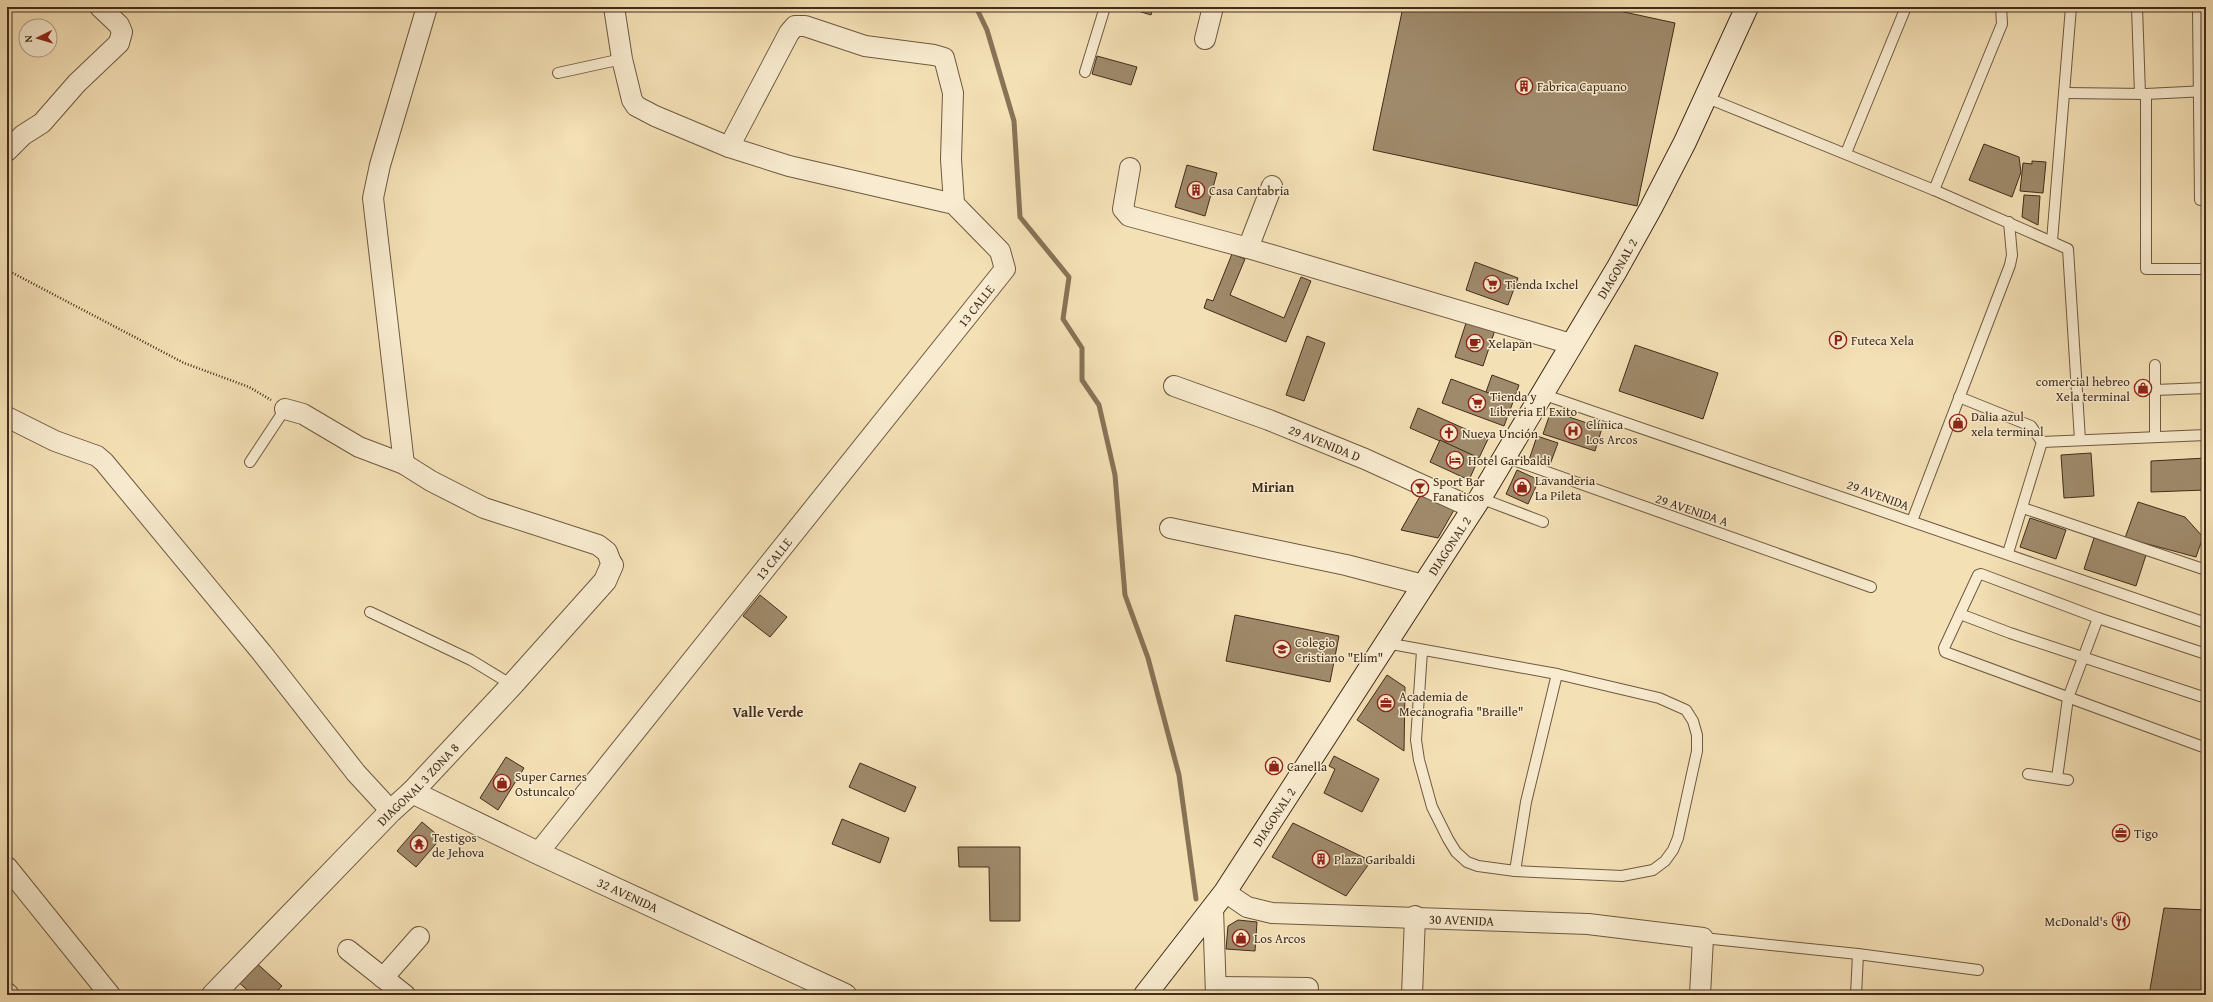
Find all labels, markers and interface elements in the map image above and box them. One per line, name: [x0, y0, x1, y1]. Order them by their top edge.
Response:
north arrow: [18, 18, 58, 58]
text: N: [20, 34, 36, 43]
building icon: Fabrica Capuano: [1514, 76, 1534, 96]
place label: Fabrica Capuano: [1537, 77, 1627, 96]
building icon: Casa Cantabria: [1186, 180, 1206, 200]
place label: Casa Cantabria: [1209, 181, 1290, 200]
street label: DIAGONAL 2: [1592, 235, 1642, 302]
supermarket icon: Tienda Ixchel: [1482, 274, 1502, 294]
place label: Tienda Ixchel: [1505, 275, 1579, 294]
street label: 13 CALLE: [953, 280, 999, 331]
parking icon: Futeca Xela: [1828, 330, 1848, 350]
place label: Futeca Xela: [1851, 331, 1915, 350]
cafe icon: Xelapan: [1465, 333, 1485, 353]
place label: Xelapan: [1488, 334, 1533, 353]
place label: comercial hebreo Xela terminal: [2036, 372, 2130, 406]
shop icon: comercial hebreo Xela terminal: [2133, 378, 2153, 398]
place label: Tienda y Libreria El Exito: [1490, 387, 1578, 421]
supermarket icon: Tienda y Libreria El Exito: [1467, 393, 1487, 413]
place label: Dalia azul xela terminal: [1971, 407, 2044, 441]
shop icon: Dalia azul xela terminal: [1948, 413, 1968, 433]
place label: Clínica Los Arcos: [1586, 415, 1638, 449]
street label: 29 AVENIDA D: [1286, 420, 1364, 466]
hospital icon: Clínica Los Arcos: [1563, 421, 1583, 441]
church icon: Nueva Unción: [1439, 423, 1459, 443]
place label: Nueva Unción: [1462, 424, 1539, 443]
hotel icon: Hotel Garibaldi: [1445, 450, 1465, 470]
place label: Hotel Garibaldi: [1468, 451, 1551, 470]
place label: Lavanderia La Pileta: [1535, 471, 1596, 505]
place label: Sport Bar Fanaticos: [1433, 472, 1485, 506]
street label: 29 AVENIDA: [1844, 475, 1912, 515]
district label: Mirian: [1252, 477, 1295, 497]
shop icon: Lavanderia La Pileta: [1512, 477, 1532, 497]
bar icon: Sport Bar Fanaticos: [1410, 478, 1430, 498]
street label: 29 AVENIDA A: [1653, 489, 1731, 531]
street label: DIAGONAL 2: [1423, 512, 1475, 579]
street label: 13 CALLE: [751, 533, 797, 584]
place label: Colegio Cristiano "Elim": [1295, 633, 1383, 667]
school or university icon: Colegio Cristiano "Elim": [1272, 639, 1292, 659]
place label: Academia de Mecanografia "Braille": [1399, 687, 1524, 721]
office icon: Academia de Mecanografia "Braille": [1376, 693, 1396, 713]
district label: Valle Verde: [733, 702, 804, 722]
street label: DIAGONAL 3 ZONA 8: [372, 738, 463, 830]
shop icon: Canella: [1264, 756, 1284, 776]
place label: Canella: [1287, 757, 1328, 776]
place label: Super Carnes Ostuncalco: [515, 767, 587, 801]
shop icon: Super Carnes Ostuncalco: [492, 773, 512, 793]
street label: DIAGONAL 2: [1247, 783, 1300, 850]
office icon: Tigo: [2111, 823, 2131, 843]
place label: Tigo: [2134, 824, 2158, 843]
place label: Testigos de Jehova: [432, 828, 485, 862]
temple icon: Testigos de Jehova: [409, 834, 429, 854]
building icon: Plaza Garibaldi: [1311, 849, 1331, 869]
place label: Plaza Garibaldi: [1334, 850, 1416, 869]
street label: 32 AVENIDA: [594, 872, 662, 917]
street label: 30 AVENIDA: [1429, 909, 1495, 930]
restaurant icon: McDonald's: [2111, 911, 2131, 931]
place label: McDonald's: [2045, 912, 2108, 931]
shop icon: Los Arcos: [1231, 928, 1251, 948]
place label: Los Arcos: [1254, 929, 1306, 948]

